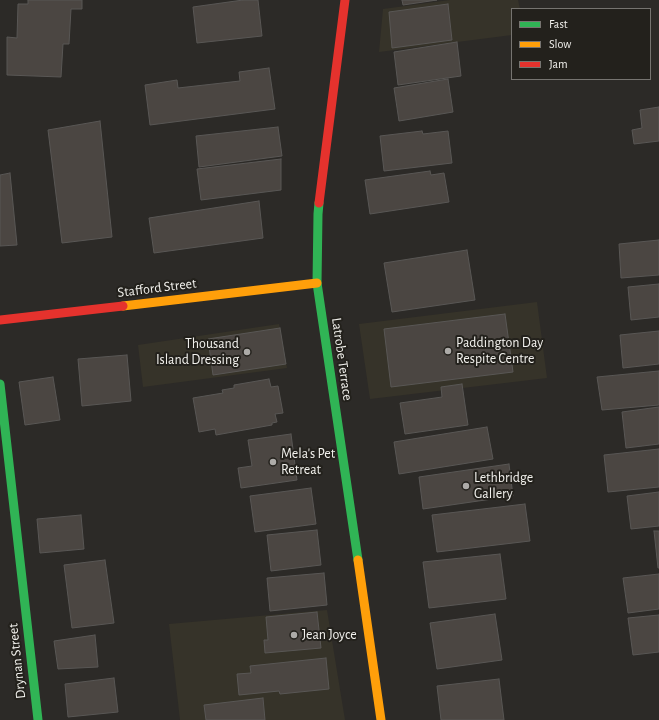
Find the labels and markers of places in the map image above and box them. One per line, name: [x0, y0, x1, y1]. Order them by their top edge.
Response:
place label: Paddington Day Respite Centre: [456, 335, 543, 368]
place label: Thousand Island Dressing: [156, 336, 239, 368]
marker: Paddington Day Respite Centre: [443, 346, 453, 356]
marker: Thousand Island Dressing: [242, 347, 252, 357]
place label: Mela's Pet Retreat: [281, 446, 335, 478]
marker: Mela's Pet Retreat: [268, 457, 278, 467]
place label: Lethbridge Gallery: [474, 470, 533, 502]
marker: Lethbridge Gallery: [461, 481, 471, 491]
place label: Jean Joyce: [302, 627, 357, 643]
marker: Jean Joyce: [289, 630, 299, 640]

